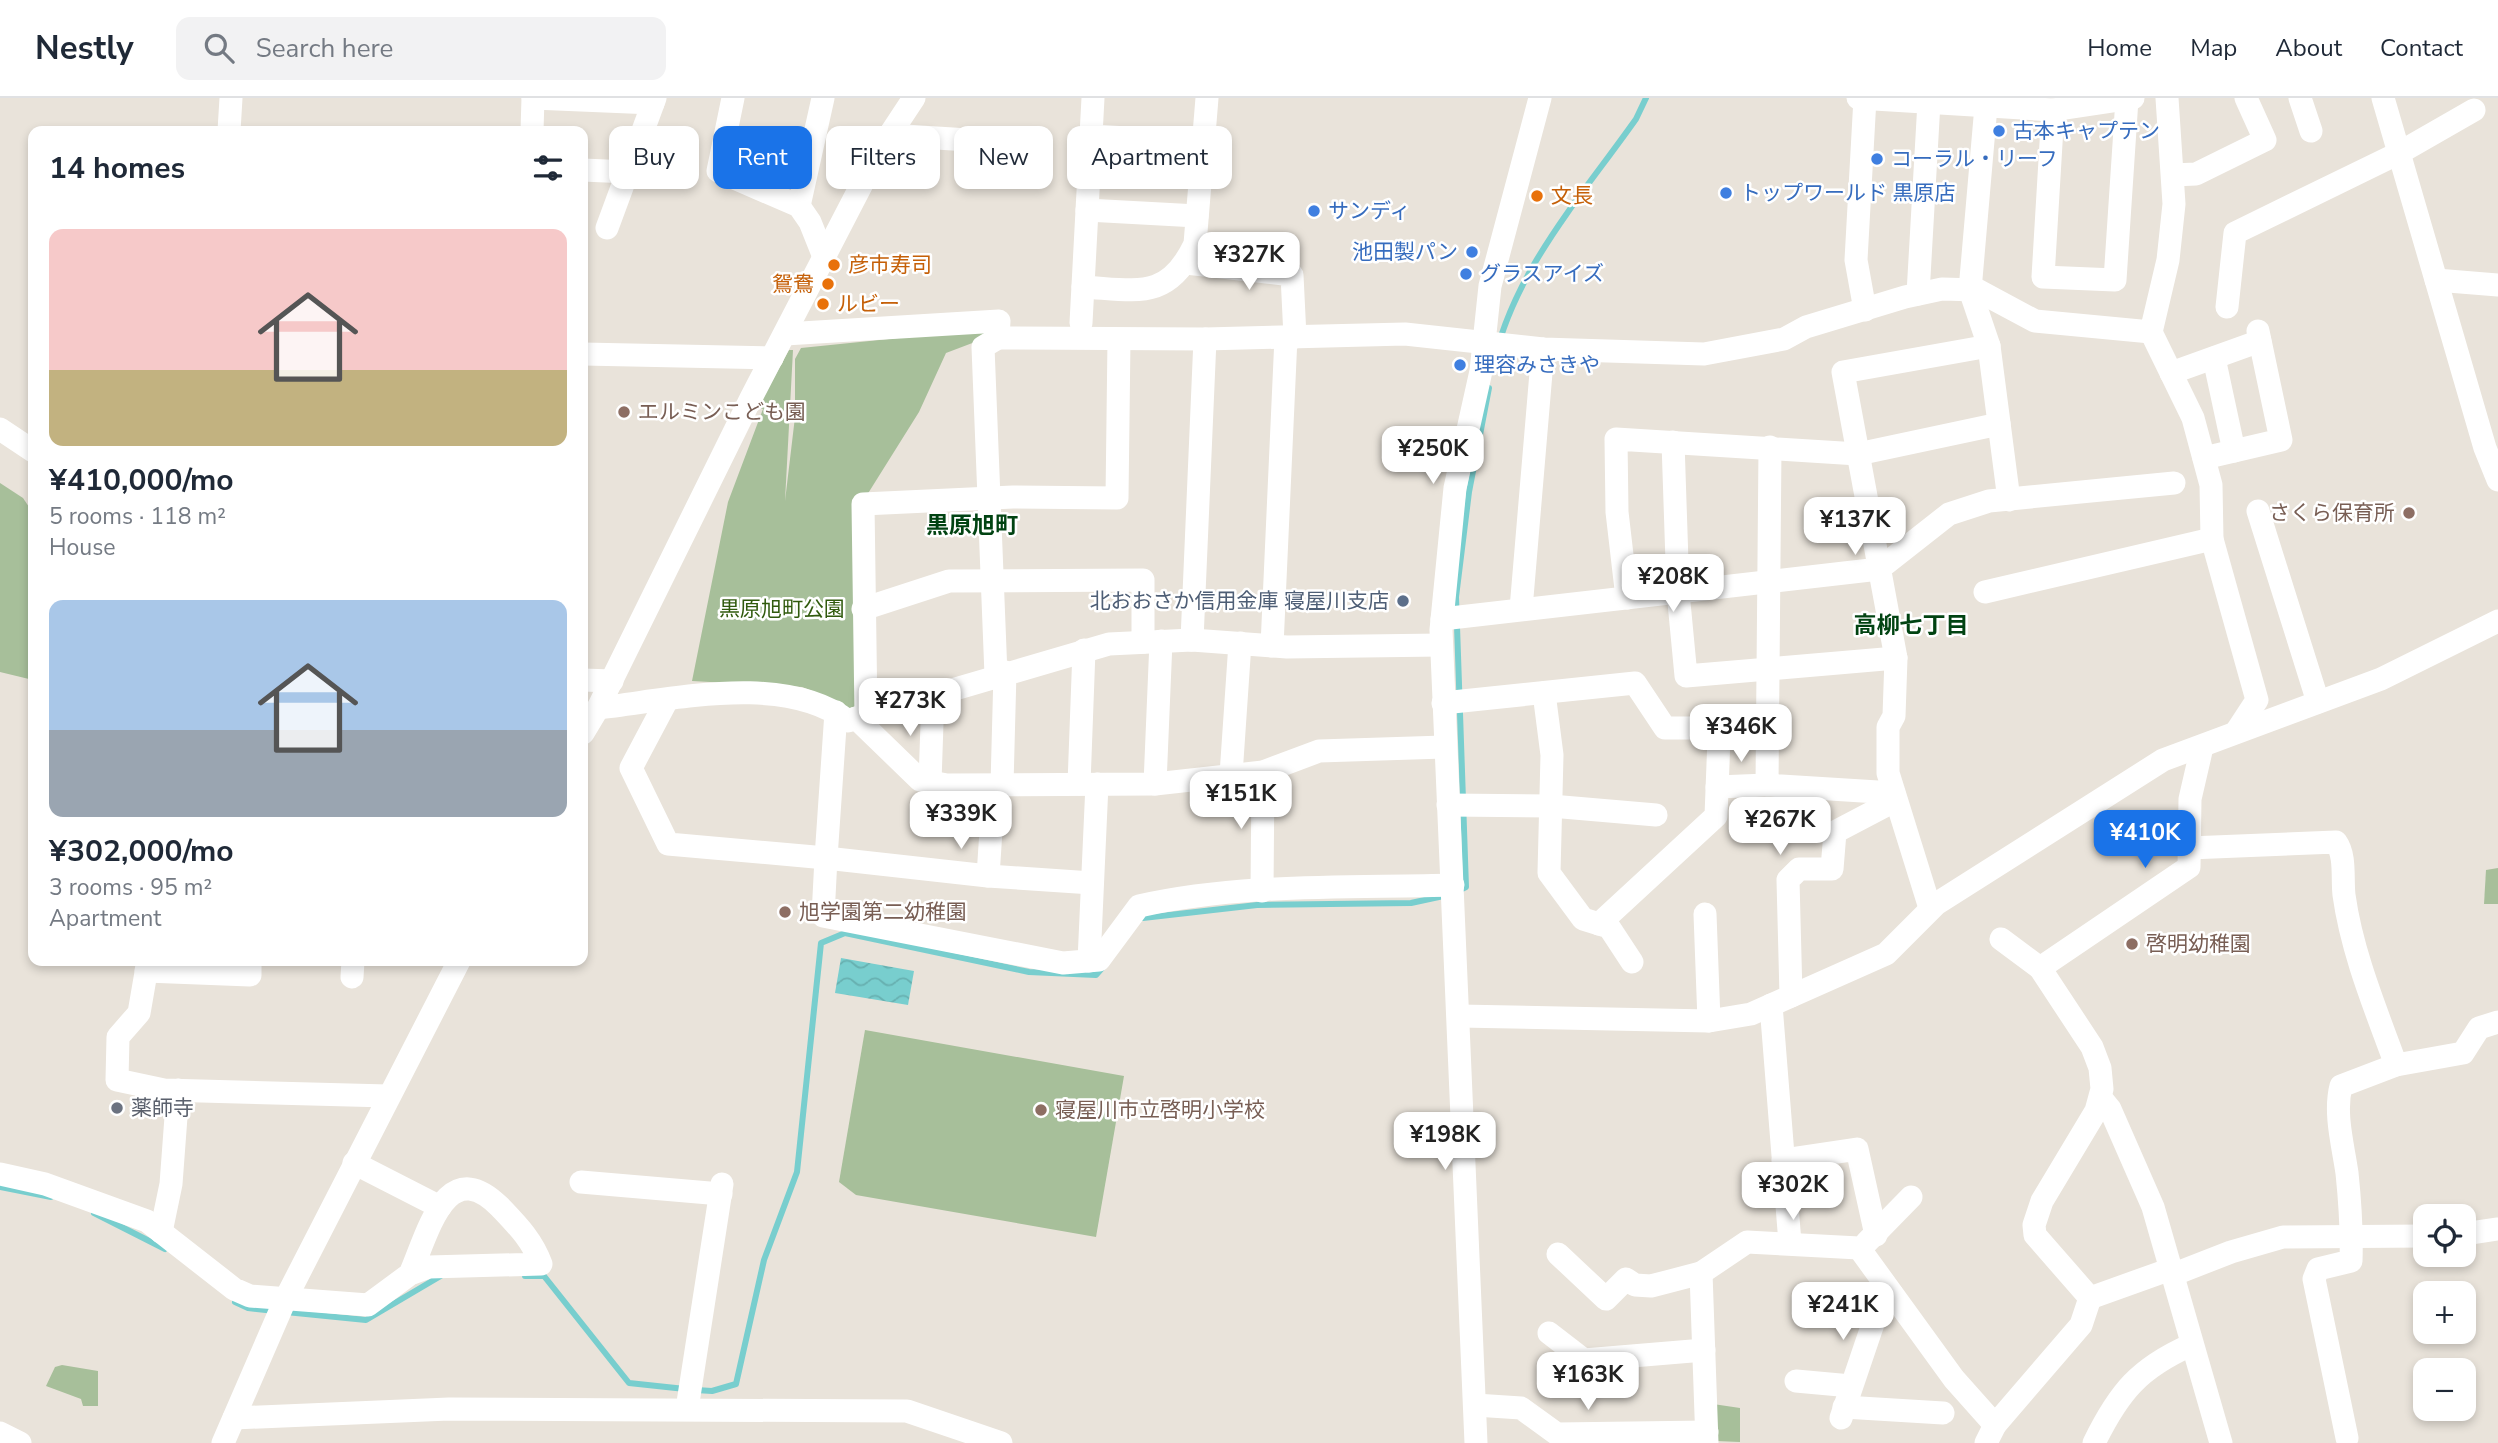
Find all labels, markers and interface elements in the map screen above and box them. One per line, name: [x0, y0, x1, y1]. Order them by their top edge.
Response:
search box: [176, 17, 666, 80]
text: Nestly: [35, 26, 134, 71]
icon: search: [200, 29, 238, 67]
text: Search here: [256, 31, 393, 66]
text: Home: [2087, 32, 2152, 64]
text: Map: [2190, 32, 2237, 64]
text: About: [2275, 32, 2342, 64]
text: Contact: [2380, 32, 2463, 64]
place label: 古本キャプテン: [2013, 117, 2160, 145]
marker: 古本キャプテン: [1991, 123, 2007, 139]
chip: Buy: [609, 126, 699, 189]
chip: Rent: [713, 126, 812, 189]
chip: Filters: [826, 126, 940, 189]
chip: New: [954, 126, 1053, 189]
chip: Apartment: [1067, 126, 1232, 189]
place label: コーラル・リーフ: [1891, 145, 2058, 173]
text: 14 homes: [49, 148, 185, 189]
icon: filters: [529, 149, 567, 187]
marker: コーラル・リーフ: [1869, 151, 1885, 167]
place label: トップワールド 黒原店: [1740, 179, 1955, 207]
place label: 文長: [1551, 182, 1593, 210]
marker: トップワールド 黒原店: [1718, 185, 1734, 201]
marker: 文長: [1529, 188, 1545, 204]
place label: サンディ: [1328, 197, 1411, 225]
marker: サンディ: [1306, 203, 1322, 219]
pin: ¥327K: [1200, 232, 1298, 292]
place label: 池田製パン: [1352, 238, 1458, 266]
text: ¥327K: [1214, 239, 1284, 270]
marker: 池田製パン: [1464, 244, 1480, 260]
place label: 彦市寿司: [848, 251, 932, 279]
marker: 彦市寿司: [826, 257, 842, 273]
place label: グラスアイズ: [1480, 260, 1604, 288]
marker: グラスアイズ: [1458, 266, 1474, 282]
place label: 鴛鴦: [772, 270, 814, 298]
icon: home: [245, 274, 371, 400]
marker: 鴛鴦: [820, 276, 836, 292]
place label: ルビー: [837, 290, 900, 318]
marker: ルビー: [815, 296, 831, 312]
place label: 理容みさきや: [1474, 351, 1600, 379]
marker: 理容みさきや: [1452, 357, 1468, 373]
place label: エルミンこども園: [638, 398, 806, 426]
marker: エルミンこども園: [616, 404, 632, 420]
pin: ¥250K: [1384, 426, 1482, 486]
text: ¥250K: [1398, 433, 1468, 464]
text: ¥410,000/mo: [49, 460, 234, 501]
pin: ¥137K: [1806, 498, 1904, 557]
place label: さくら保育所: [2269, 499, 2395, 527]
text: 5 rooms · 118 m²: [49, 501, 226, 532]
text: ¥137K: [1820, 504, 1890, 535]
marker: さくら保育所: [2401, 505, 2417, 521]
district label: 黒原旭町: [926, 510, 1018, 541]
text: House: [49, 532, 116, 563]
pin: ¥208K: [1624, 554, 1722, 614]
text: ¥208K: [1638, 561, 1708, 592]
place label: 北おおさか信用金庫 寝屋川支店: [1090, 587, 1389, 615]
marker: 北おおさか信用金庫 寝屋川支店: [1395, 593, 1411, 609]
park label: 黒原旭町公園: [719, 595, 845, 623]
district label: 高柳七丁目: [1854, 610, 1969, 641]
icon: home: [245, 645, 371, 771]
pin: ¥273K: [861, 678, 959, 738]
text: ¥273K: [875, 685, 945, 716]
pin: ¥346K: [1692, 704, 1790, 764]
text: ¥346K: [1706, 711, 1776, 742]
pin: ¥151K: [1192, 772, 1290, 831]
text: ¥151K: [1206, 778, 1276, 809]
pin: ¥339K: [912, 792, 1010, 851]
text: ¥339K: [926, 798, 996, 829]
pin: ¥267K: [1731, 798, 1829, 857]
text: ¥267K: [1745, 804, 1815, 835]
pin: ¥410K: [2096, 810, 2194, 870]
text: ¥410K: [2110, 817, 2180, 848]
text: ¥302,000/mo: [49, 831, 234, 872]
text: 3 rooms · 95 m²: [49, 872, 212, 903]
place label: 旭学園第二幼稚園: [799, 898, 967, 926]
text: Apartment: [49, 903, 161, 934]
marker: 旭学園第二幼稚園: [777, 904, 793, 920]
place label: 啓明幼稚園: [2146, 930, 2251, 958]
marker: 啓明幼稚園: [2124, 936, 2140, 952]
place label: 薬師寺: [131, 1094, 194, 1122]
place label: 寝屋川市立啓明小学校: [1055, 1096, 1265, 1124]
marker: 薬師寺: [109, 1100, 125, 1116]
marker: 寝屋川市立啓明小学校: [1033, 1102, 1049, 1118]
pin: ¥198K: [1396, 1112, 1494, 1172]
text: ¥198K: [1410, 1119, 1480, 1150]
pin: ¥302K: [1744, 1162, 1842, 1222]
text: ¥302K: [1758, 1169, 1828, 1200]
map controls: [2413, 1204, 2476, 1421]
button: locate: [2413, 1204, 2476, 1267]
button: +: [2413, 1281, 2476, 1344]
pin: ¥241K: [1794, 1282, 1892, 1342]
text: ¥241K: [1808, 1289, 1878, 1320]
pin: ¥163K: [1539, 1352, 1637, 1412]
button: −: [2413, 1358, 2476, 1421]
text: ¥163K: [1553, 1359, 1623, 1390]

